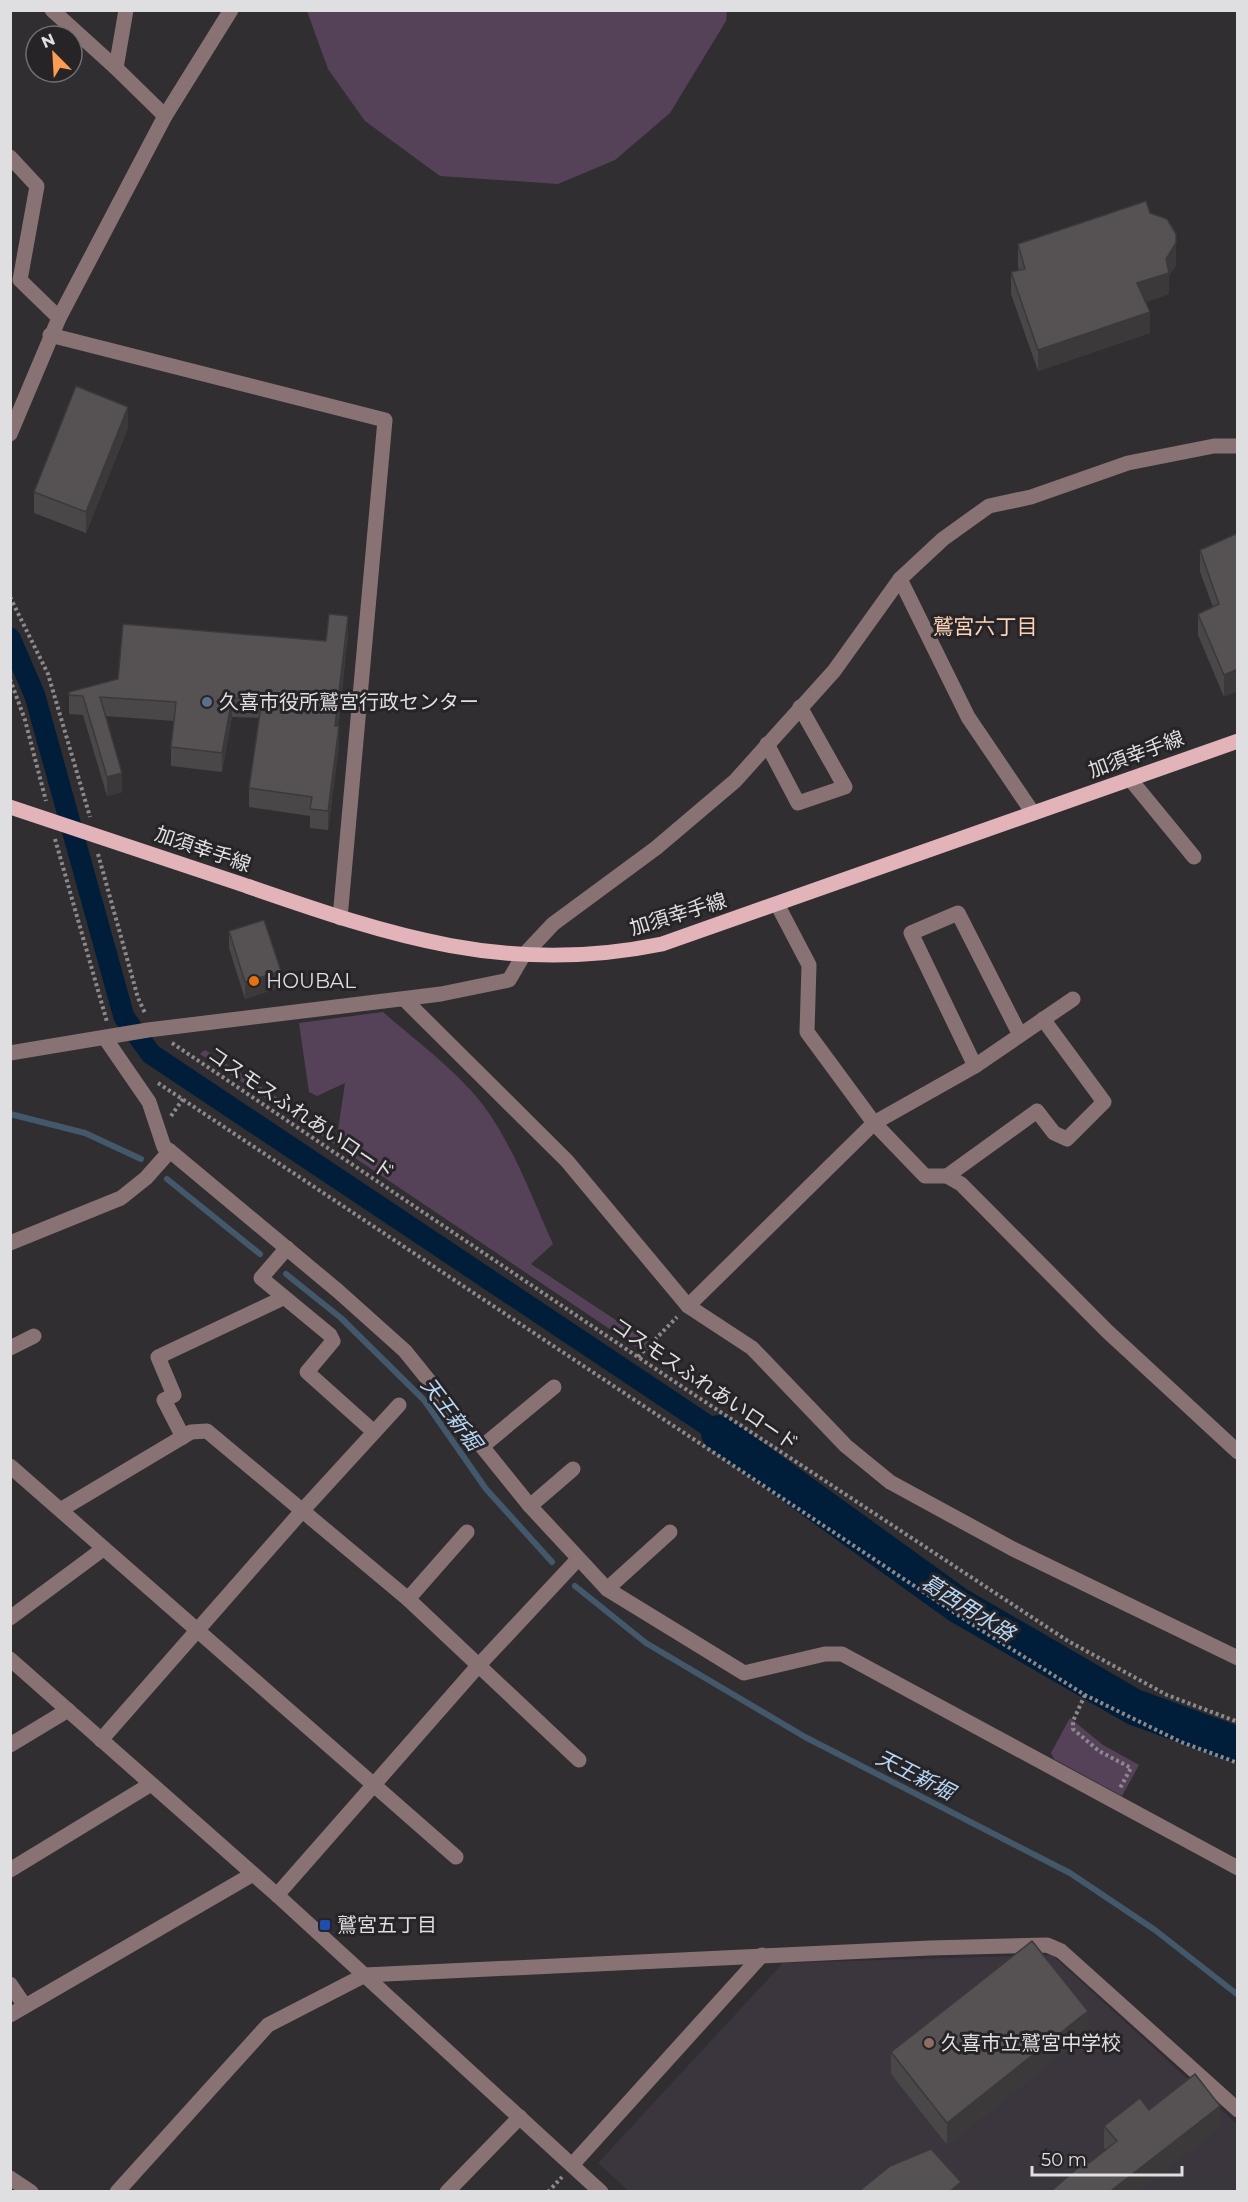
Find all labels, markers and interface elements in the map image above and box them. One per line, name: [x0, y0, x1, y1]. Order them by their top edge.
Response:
north arrow: [24, 24, 84, 84]
text: N: [38, 29, 58, 52]
district label: 鷲宮六丁目: [933, 614, 1038, 639]
place label: 久喜市役所鷲宮行政センター: [219, 690, 479, 714]
marker: 久喜市役所鷲宮行政センター: [200, 695, 214, 709]
street label: 加須幸手線: [1085, 726, 1187, 782]
street label: 加須幸手線: [152, 821, 254, 877]
street label: 加須幸手線: [627, 888, 729, 940]
place label: HOUBAL: [266, 969, 356, 993]
marker: HOUBAL: [247, 974, 261, 988]
street label: コスモスふれあいロード: [203, 1042, 399, 1184]
street label: コスモスふれあいロード: [607, 1313, 803, 1455]
water label: 天王新堀: [416, 1373, 488, 1457]
water label: 葛西用水路: [917, 1569, 1021, 1647]
water label: 天王新堀: [872, 1744, 961, 1806]
place label: 鷲宮五丁目: [337, 1913, 437, 1937]
marker: 鷲宮五丁目: [318, 1918, 332, 1932]
place label: 久喜市立鷲宮中学校: [941, 2031, 1121, 2055]
marker: 久喜市立鷲宮中学校: [922, 2036, 936, 2050]
scale bar: [1032, 2139, 1182, 2177]
text: 50 m: [1041, 2149, 1087, 2171]

